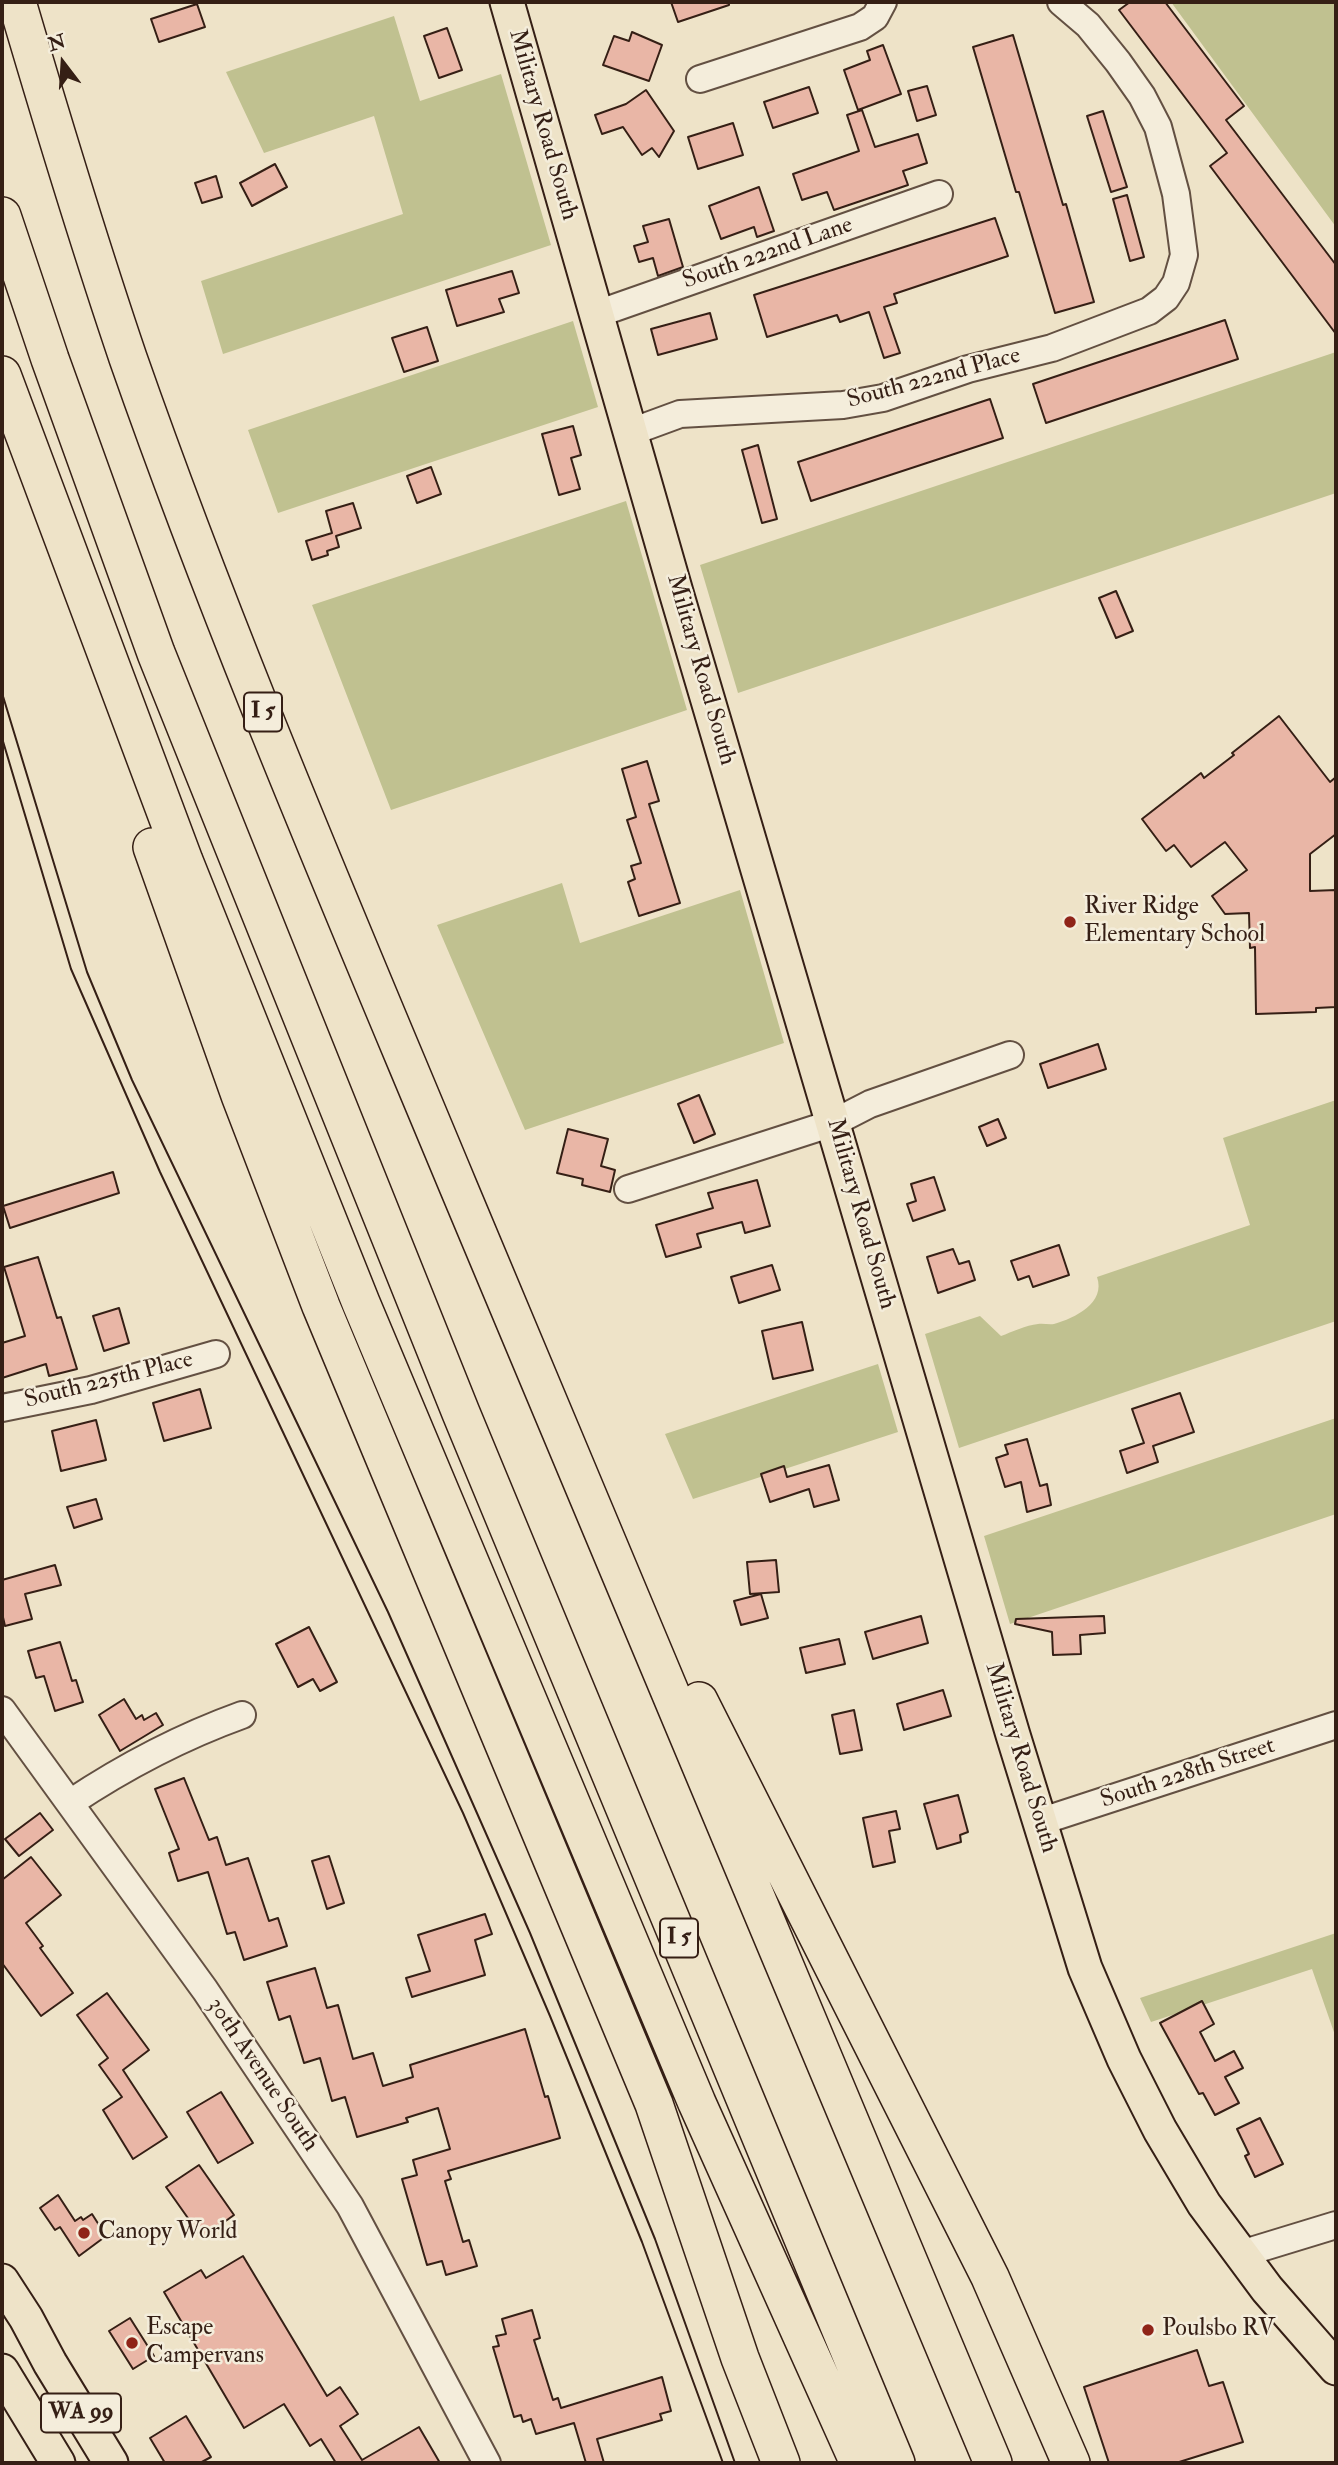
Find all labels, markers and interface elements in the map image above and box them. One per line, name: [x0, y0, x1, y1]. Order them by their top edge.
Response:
street label: Military Road South: [501, 26, 583, 224]
north arrow: [28, 28, 98, 98]
text: N: [45, 29, 68, 57]
street label: South 222nd Lane: [679, 211, 857, 297]
street label: South 222nd Place: [844, 342, 1024, 416]
street label: Military Road South: [659, 571, 741, 769]
road number: I 5: [244, 692, 282, 732]
place label: River Ridge Elementary School: [1084, 894, 1265, 950]
marker: River Ridge Elementary School: [1062, 914, 1078, 930]
street label: Military Road South: [819, 1115, 901, 1313]
street label: South 225th Place: [22, 1346, 196, 1416]
street label: Military Road South: [977, 1660, 1063, 1856]
street label: South 228th Street: [1097, 1732, 1279, 1816]
road number: I 5: [660, 1918, 698, 1957]
street label: 30th Avenue South: [200, 1993, 324, 2157]
place label: Canopy World: [98, 2219, 237, 2247]
marker: Canopy World: [76, 2225, 92, 2241]
place label: Escape Campervans: [146, 2315, 264, 2371]
place label: Poulsbo RV: [1162, 2316, 1275, 2344]
marker: Poulsbo RV: [1140, 2322, 1156, 2338]
marker: Escape Campervans: [124, 2335, 140, 2351]
road number: WA 99: [41, 2394, 121, 2432]

